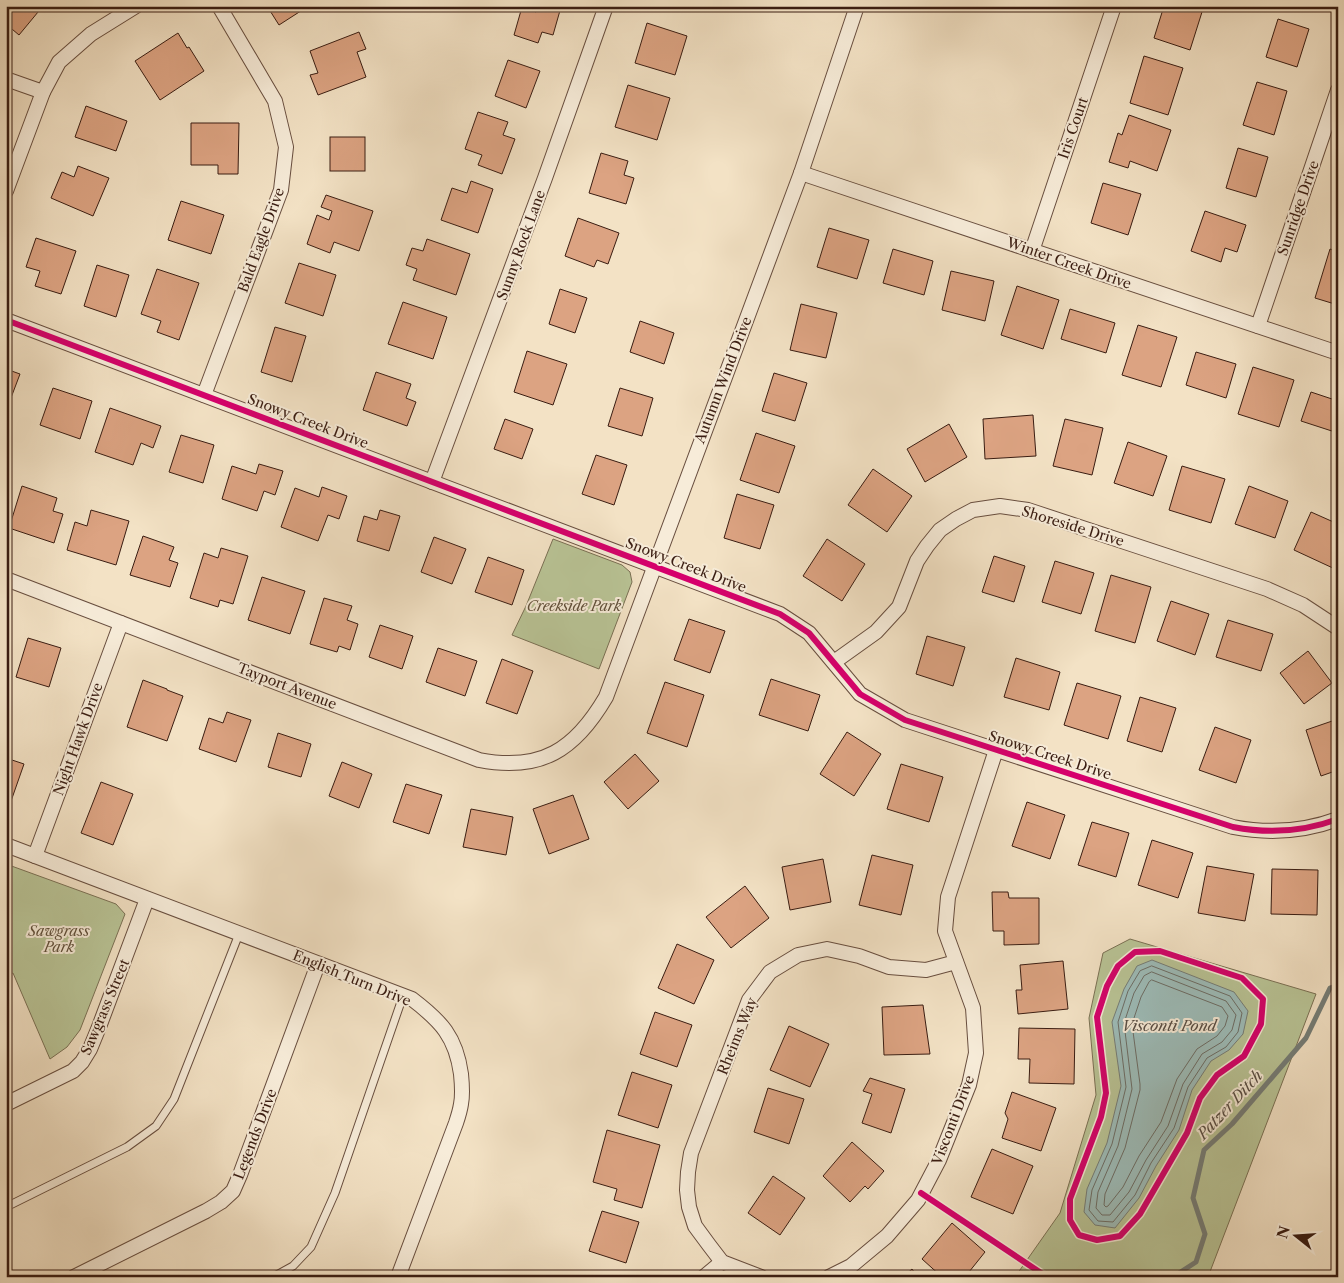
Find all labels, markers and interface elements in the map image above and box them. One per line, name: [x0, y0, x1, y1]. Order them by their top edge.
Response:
street label: Iris Court: [1054, 95, 1092, 161]
street label: Sunridge Drive: [1273, 158, 1323, 258]
street label: Bald Eagle Drive: [234, 185, 288, 295]
street label: Sunny Rock Lane: [493, 187, 549, 303]
street label: Winter Creek Drive: [1003, 233, 1134, 293]
street label: Autumn Wind Drive: [690, 314, 756, 447]
street label: Snowy Creek Drive: [245, 390, 371, 452]
street label: Shoreside Drive: [1020, 502, 1127, 550]
street label: Snowy Creek Drive: [623, 534, 749, 596]
park label: Creekside Park: [527, 597, 622, 615]
street label: Tayport Avenue: [235, 659, 339, 713]
street label: Night Hawk Drive: [49, 680, 107, 798]
street label: Snowy Creek Drive: [986, 727, 1114, 783]
park label: Sawgrass Park: [27, 922, 91, 956]
street label: English Turn Drive: [290, 946, 414, 1010]
street label: Sawgrass Street: [77, 956, 133, 1058]
street label: Rheims Way: [713, 994, 761, 1078]
water label: Visconti Pond: [1122, 1016, 1218, 1035]
water label: Patzer Ditch: [1192, 1066, 1266, 1144]
street label: Visconti Drive: [927, 1073, 978, 1168]
street label: Legends Drive: [229, 1086, 281, 1182]
north arrow: [1272, 1210, 1322, 1260]
text: N: [1273, 1224, 1294, 1241]

